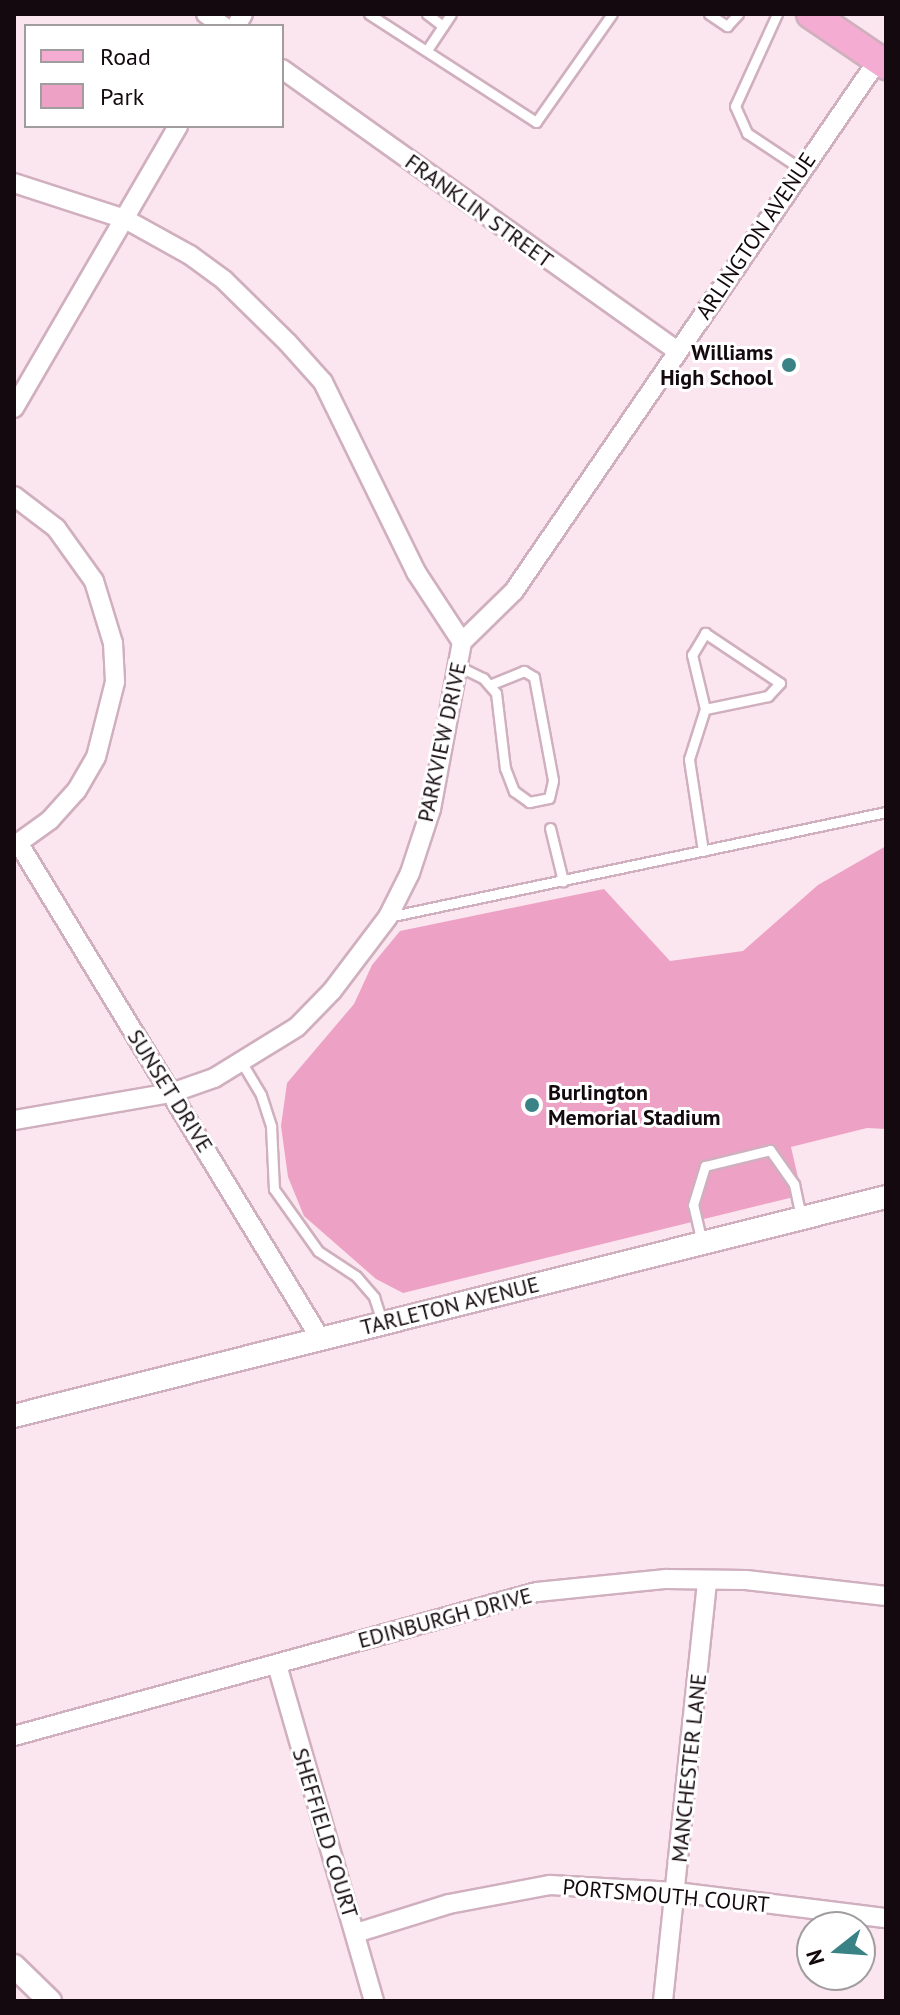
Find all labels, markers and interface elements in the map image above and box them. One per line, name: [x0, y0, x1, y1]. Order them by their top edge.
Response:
legend: [24, 24, 284, 128]
text: Road: [100, 41, 151, 72]
text: Park: [100, 81, 144, 112]
street label: ARLINGTON AVENUE: [690, 147, 822, 325]
street label: FRANKLIN STREET: [400, 149, 558, 273]
place label: Williams High School: [660, 339, 773, 390]
marker: Williams High School: [780, 356, 798, 374]
street label: PARKVIEW DRIVE: [412, 659, 472, 825]
street label: SUNSET DRIVE: [122, 1024, 218, 1158]
place label: Burlington Memorial Stadium: [548, 1079, 720, 1130]
marker: Burlington Memorial Stadium: [523, 1096, 541, 1114]
street label: TARLETON AVENUE: [358, 1271, 542, 1341]
street label: EDINBURGH DRIVE: [355, 1582, 535, 1654]
street label: MANCHESTER LANE: [666, 1672, 712, 1864]
street label: SHEFFIELD COURT: [287, 1745, 363, 1921]
street label: PORTSMOUTH COURT: [561, 1874, 771, 1918]
north arrow: [796, 1911, 876, 1991]
text: N: [799, 1946, 830, 1968]

